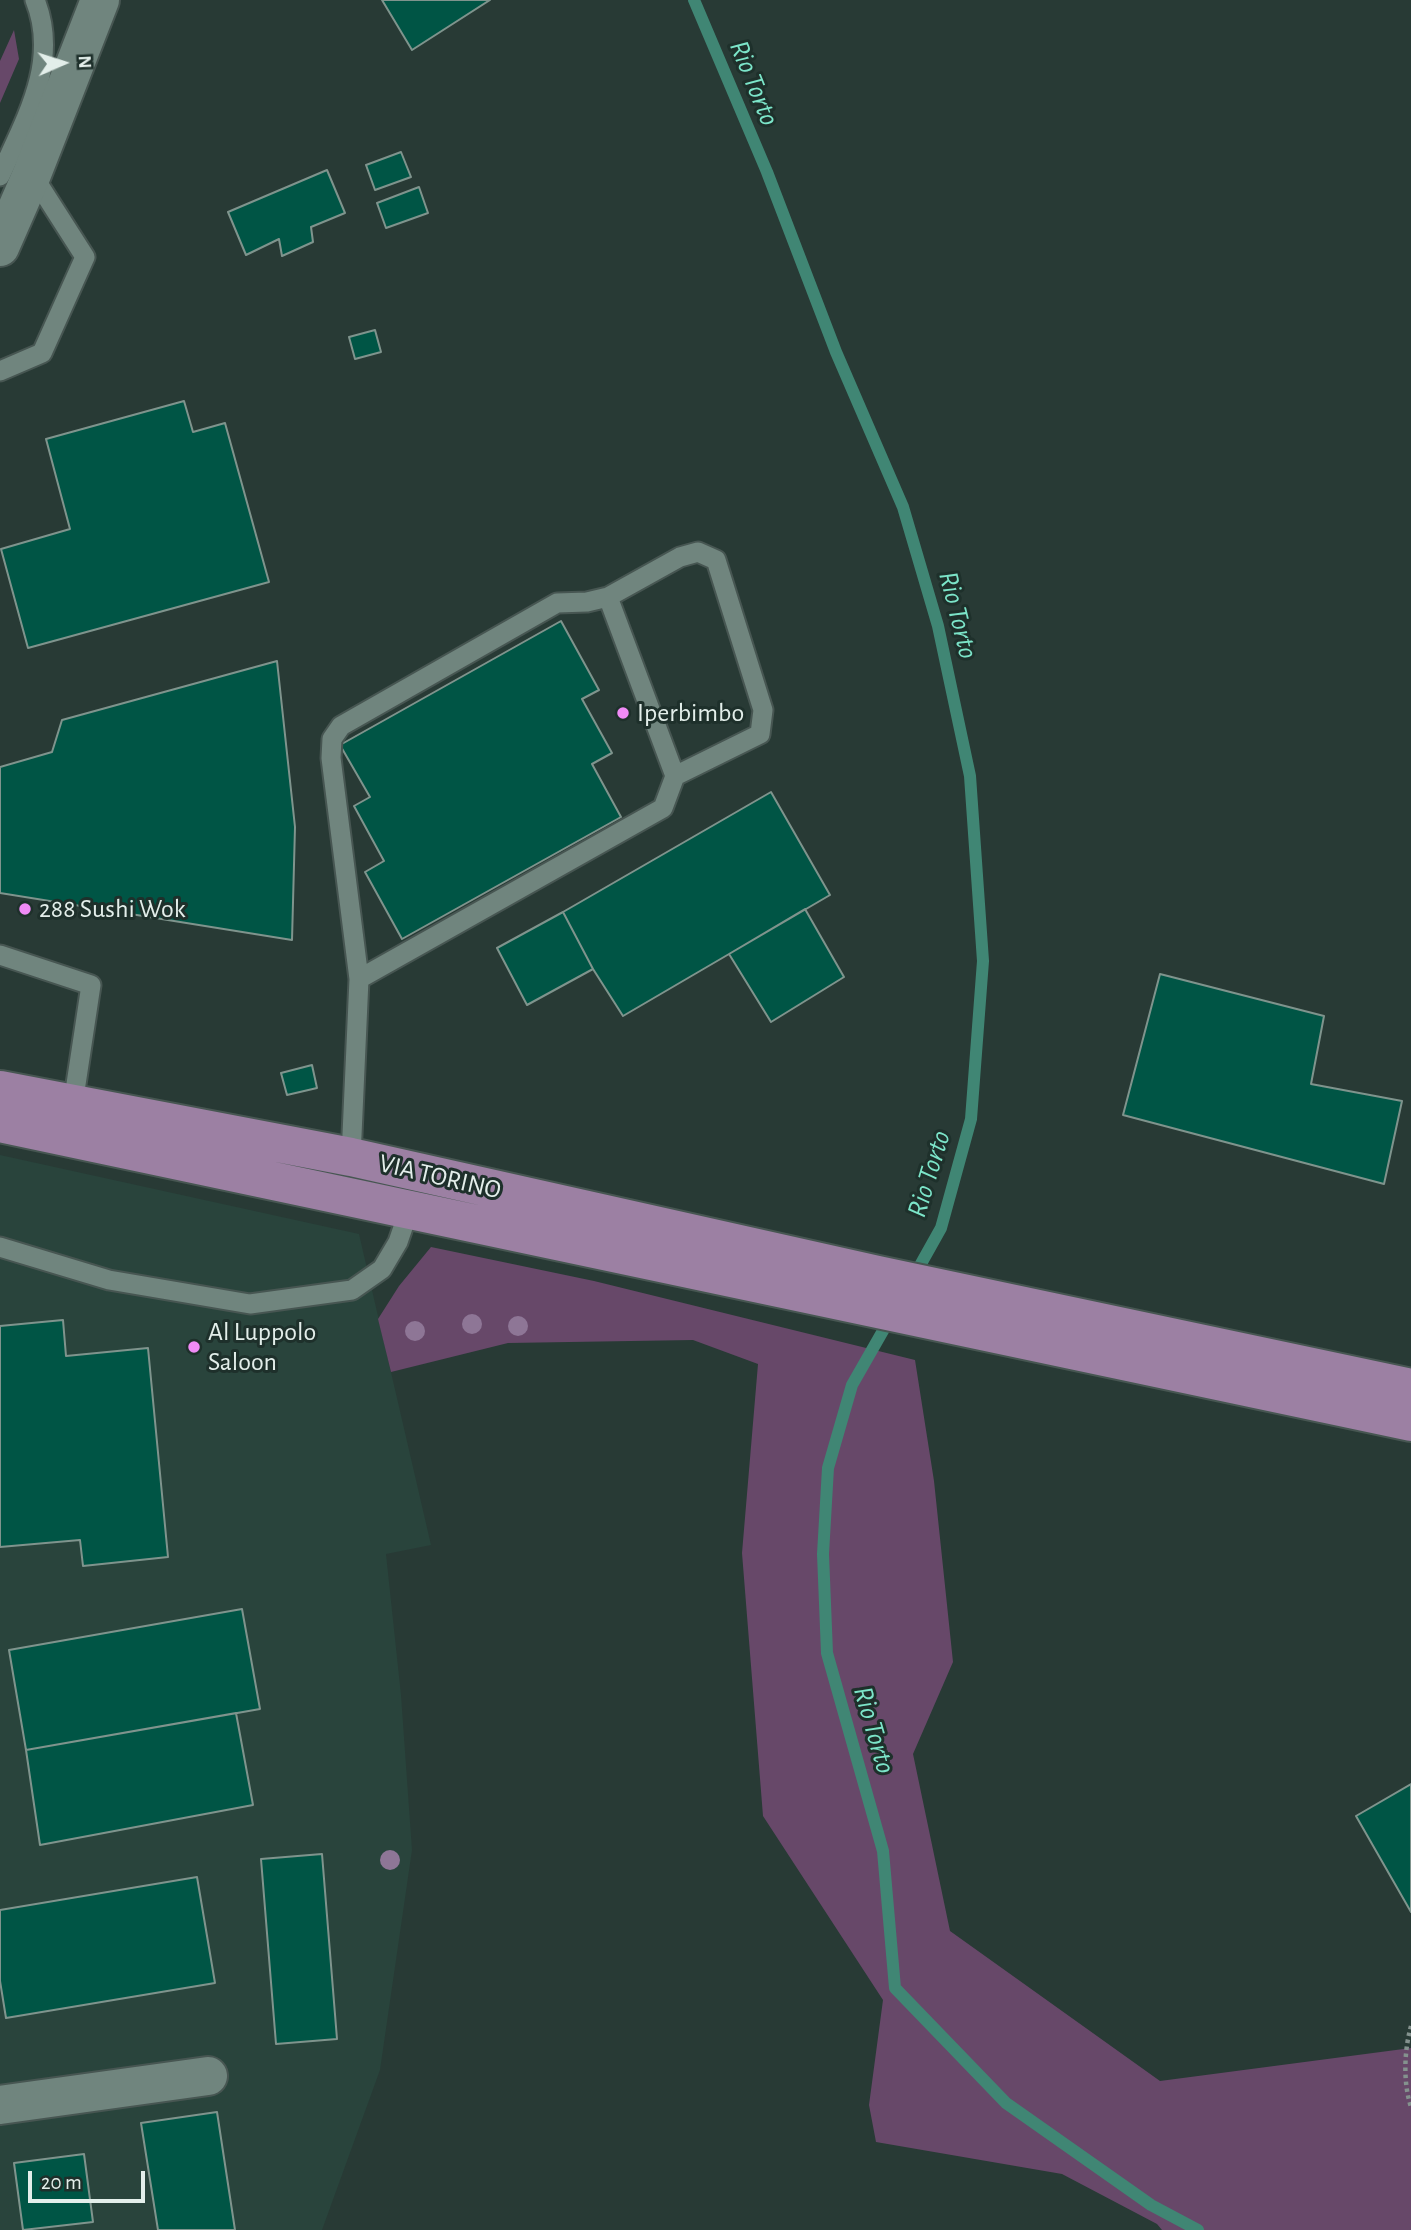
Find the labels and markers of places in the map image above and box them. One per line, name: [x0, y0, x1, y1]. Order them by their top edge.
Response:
place label: Iperbimbo: [637, 697, 744, 729]
marker: Iperbimbo: [615, 705, 631, 721]
place label: 288 Sushi Wok: [39, 893, 186, 925]
marker: 288 Sushi Wok: [17, 901, 33, 917]
place label: Al Luppolo Saloon: [208, 1316, 316, 1378]
marker: Al Luppolo Saloon: [186, 1339, 202, 1355]

